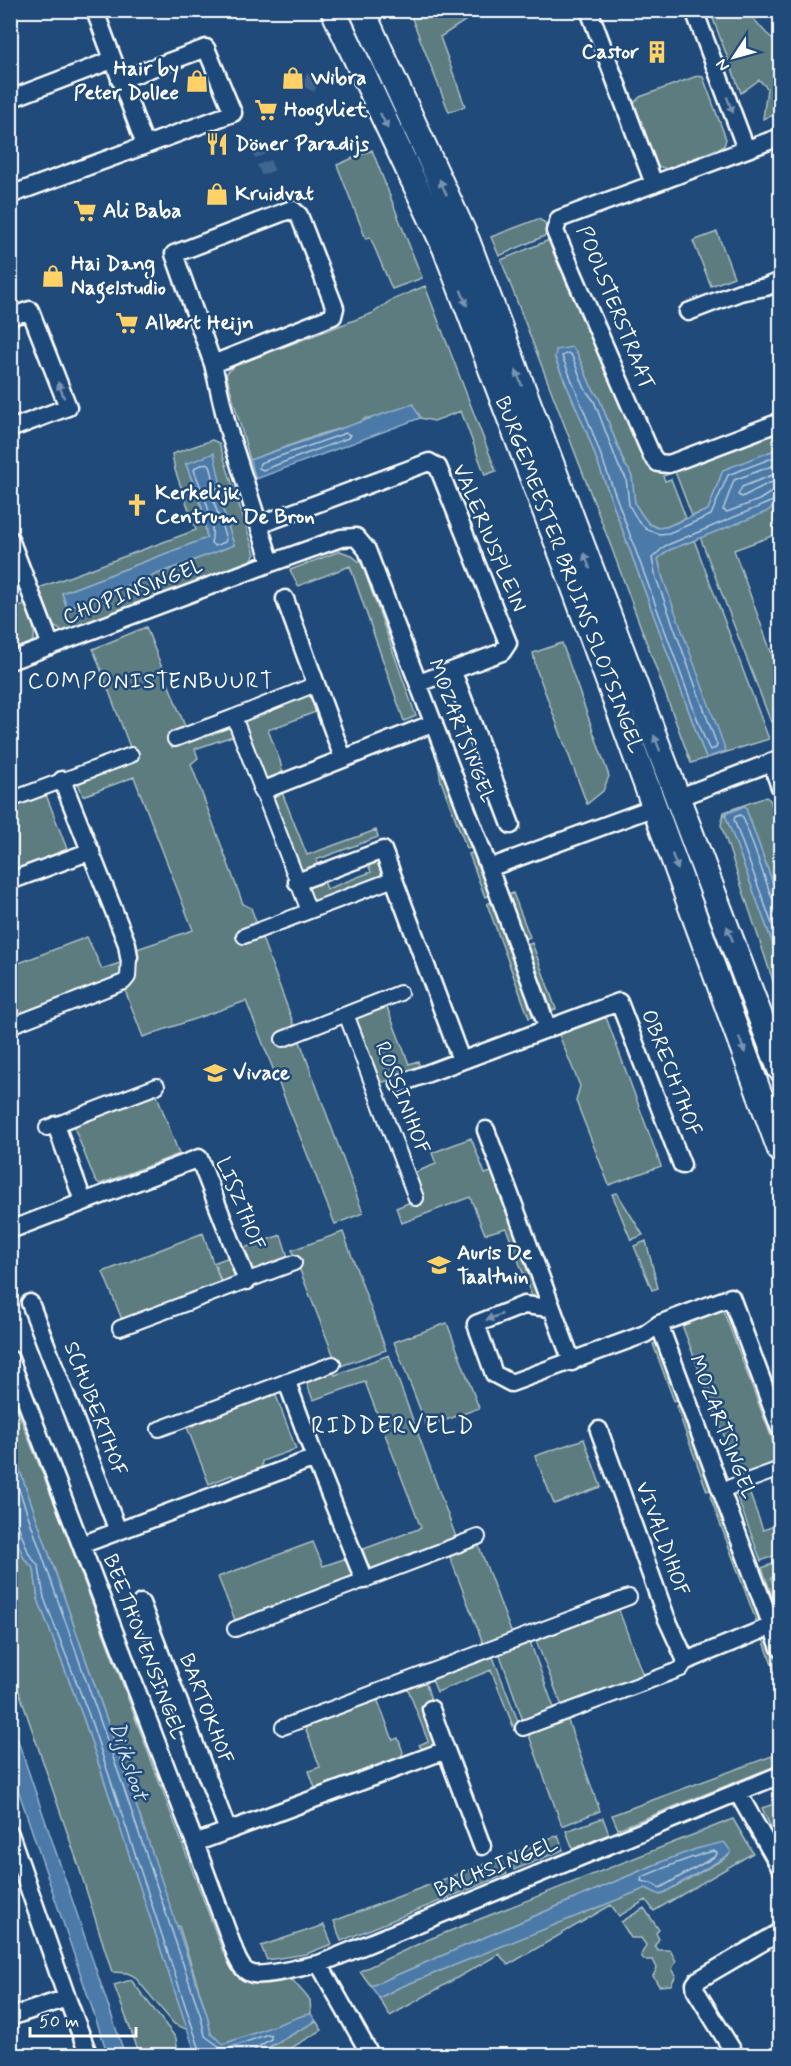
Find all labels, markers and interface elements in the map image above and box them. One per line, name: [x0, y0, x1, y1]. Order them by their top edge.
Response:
north arrow: [704, 27, 764, 87]
place label: Castor: [582, 38, 639, 66]
building icon: Castor: [644, 39, 670, 65]
text: N: [711, 54, 735, 75]
place label: Hair by Peter Dollee: [74, 55, 179, 107]
place label: Wibra: [310, 64, 367, 92]
shop icon: Wibra: [280, 65, 306, 91]
shop icon: Hair by Peter Dollee: [184, 68, 210, 94]
place label: Hoogvliet: [284, 96, 368, 126]
one-way arrow: [725, 96, 735, 114]
supermarket icon: Hoogvliet: [253, 97, 279, 123]
one-way arrow: [379, 112, 388, 129]
place label: Döner Paradijs: [235, 130, 370, 158]
restaurant icon: Döner Paradijs: [204, 131, 230, 157]
one-way arrow: [438, 178, 447, 195]
place label: Kruidvat: [235, 180, 314, 208]
shop icon: Kruidvat: [204, 181, 230, 207]
place label: Ali Baba: [103, 197, 181, 225]
supermarket icon: Ali Baba: [72, 198, 98, 224]
street label: POOLSTERSTRAAT: [569, 222, 661, 394]
place label: Hai Dang Nagelstudio: [71, 250, 166, 304]
shop icon: Hai Dang Nagelstudio: [40, 263, 66, 289]
one-way arrow: [460, 289, 469, 307]
place label: Albert Heijn: [145, 309, 254, 337]
supermarket icon: Albert Heijn: [114, 310, 140, 336]
one-way arrow: [514, 369, 523, 387]
one-way arrow: [56, 381, 66, 399]
street label: BURGEMEESTER BRUINS SLOTSINGEL: [488, 392, 650, 758]
street label: VALERIUSPLEIN: [445, 460, 533, 616]
place label: Kerkelijk Centrum De Bron: [155, 479, 315, 531]
church icon: Kerkelijk Centrum De Bron: [124, 492, 150, 518]
street label: CHOPINSINGEL: [59, 552, 207, 632]
one-way arrow: [582, 552, 592, 570]
street label: MOZARTSINGEL: [421, 655, 501, 807]
district label: COMPONISTENBUURT: [28, 668, 274, 696]
one-way arrow: [651, 734, 661, 752]
one-way arrow: [671, 853, 680, 871]
one-way arrow: [725, 925, 735, 943]
street label: OBRECHTHOF: [634, 1006, 708, 1140]
one-way arrow: [738, 1036, 748, 1054]
street label: ROSSINIHOF: [368, 1038, 436, 1158]
place label: Vivace: [233, 1059, 290, 1087]
school or university icon: Vivace: [202, 1060, 228, 1086]
street label: LISZTHOF: [209, 1153, 271, 1255]
place label: Auris De Taaltuin: [457, 1239, 533, 1291]
school or university icon: Auris De Taaltuin: [426, 1252, 452, 1278]
one-way arrow: [485, 1313, 503, 1322]
street label: SCHUBERTHOF: [56, 1338, 134, 1481]
street label: MOZARTSINGEL: [682, 1351, 762, 1503]
district label: RIDDERVELD: [311, 1411, 475, 1442]
street label: VIVALDIHOF: [628, 1478, 696, 1600]
street label: BEETHOVENSINGEL: [96, 1550, 192, 1744]
street label: BARTOKHOF: [172, 1650, 240, 1768]
water label: Dijksloot: [102, 1718, 155, 1806]
street label: BACHSINGEL: [430, 1830, 562, 1904]
scale bar: [30, 2000, 136, 2038]
text: 50 m: [39, 2010, 79, 2034]

